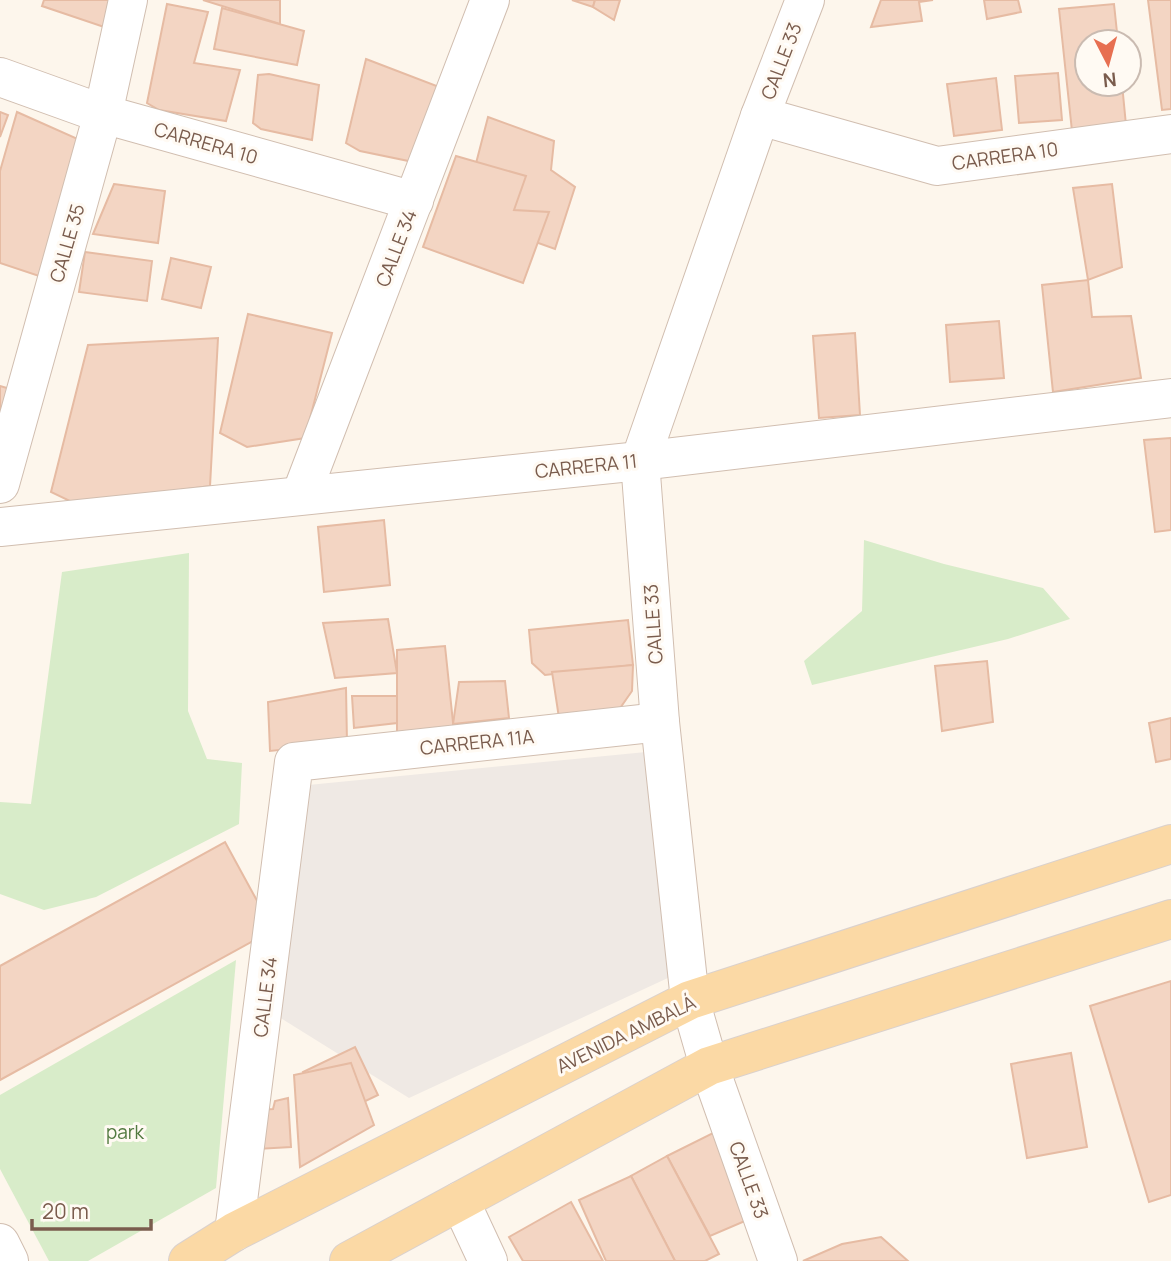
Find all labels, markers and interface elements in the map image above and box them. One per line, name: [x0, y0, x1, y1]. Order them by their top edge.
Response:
street label: CALLE 33: [754, 19, 808, 103]
north arrow: [1073, 28, 1143, 98]
text: N: [1102, 66, 1118, 94]
street label: CARRERA 10: [151, 116, 261, 170]
street label: CARRERA 10: [950, 136, 1060, 176]
street label: CALLE 35: [43, 201, 91, 285]
street label: CALLE 34: [369, 206, 423, 290]
street label: CARRERA 11: [534, 448, 638, 484]
street label: CALLE 33: [637, 583, 669, 665]
street label: CARRERA 11A: [419, 723, 535, 761]
street label: CALLE 34: [247, 955, 283, 1039]
street label: AVENIDA AMBALÁ: [552, 989, 700, 1079]
park label: park: [106, 1119, 145, 1145]
street label: CALLE 33: [723, 1138, 775, 1222]
scale bar: [32, 1188, 150, 1232]
text: 20 m: [42, 1197, 89, 1225]

